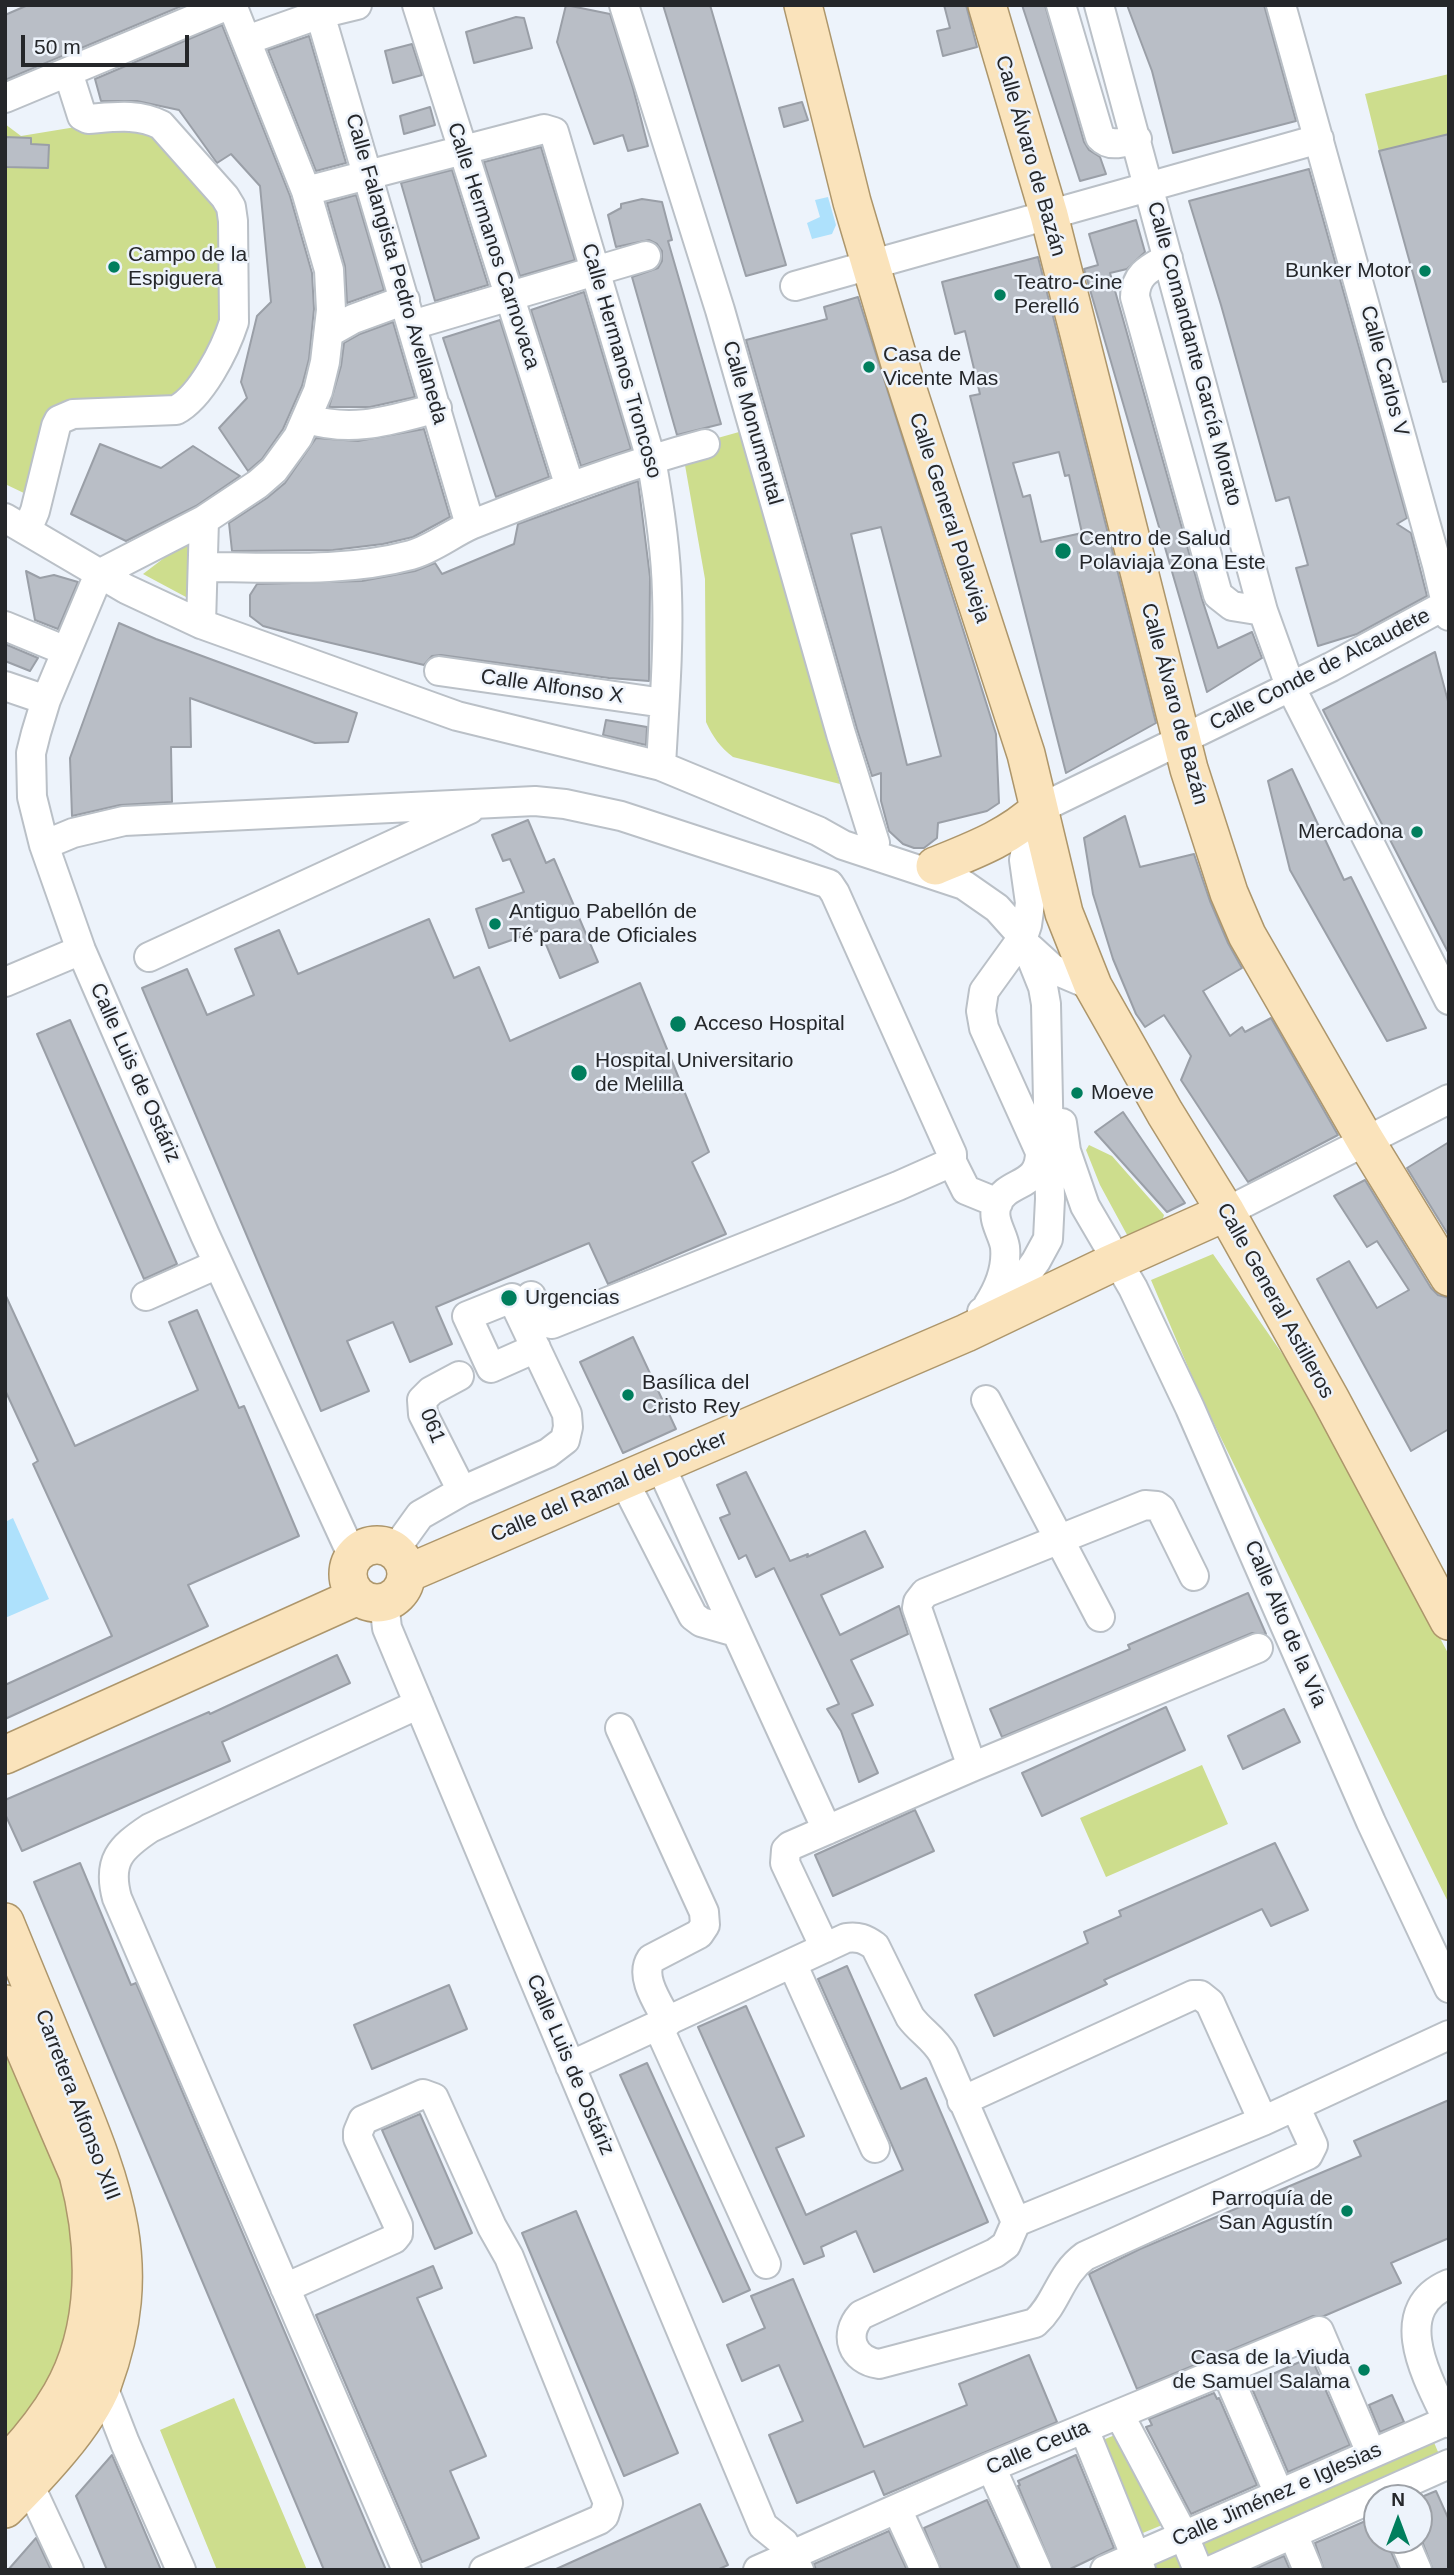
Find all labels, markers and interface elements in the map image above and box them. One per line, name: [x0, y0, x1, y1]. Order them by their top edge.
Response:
scale bar: [24, 21, 192, 65]
text: 50 m: [34, 35, 81, 58]
street label: Calle Álvaro de Bazán: [989, 53, 1071, 259]
street label: Calle Falangista Pedro Avellaneda: [340, 111, 452, 427]
street label: Calle Hermanos Carnovaca: [441, 119, 545, 373]
street label: Calle Comandante García Morato: [1141, 199, 1247, 509]
street label: Calle Hermanos Troncoso: [575, 241, 667, 481]
place label: Campo de la Espiguera: [128, 242, 247, 292]
place label: Bunker Motor: [1285, 258, 1411, 284]
marker: Campo de la Espiguera: [106, 259, 122, 275]
marker: Bunker Motor: [1417, 263, 1433, 279]
place label: Teatro-Cine Perelló: [1014, 270, 1123, 320]
marker: Teatro-Cine Perelló: [992, 287, 1008, 303]
street label: Calle Carlos V: [1354, 303, 1414, 439]
street label: Calle Monumental: [717, 338, 787, 508]
place label: Casa de Vicente Mas: [883, 342, 998, 392]
marker: Casa de Vicente Mas: [861, 359, 877, 375]
street label: Calle General Polavieja: [903, 410, 995, 626]
place label: Centro de Salud Polaviaja Zona Este: [1079, 526, 1266, 576]
marker: Centro de Salud Polaviaja Zona Este: [1053, 541, 1073, 561]
street label: Calle Álvaro de Bazán: [1135, 600, 1213, 808]
street label: Calle Conde de Alcaudete: [1206, 603, 1434, 737]
street label: Calle Alfonso X: [479, 665, 625, 709]
place label: Mercadona: [1298, 819, 1403, 845]
marker: Mercadona: [1409, 824, 1425, 840]
place label: Antiguo Pabellón de Té para de Oficiales: [509, 899, 697, 949]
marker: Antiguo Pabellón de Té para de Oficiales: [487, 916, 503, 932]
street label: Calle Luis de Ostáriz: [84, 979, 186, 1167]
place label: Acceso Hospital: [694, 1011, 845, 1037]
marker: Acceso Hospital: [668, 1014, 688, 1034]
place label: Hospital Universitario de Melilla: [595, 1048, 793, 1098]
marker: Hospital Universitario de Melilla: [569, 1063, 589, 1083]
place label: Moeve: [1091, 1080, 1154, 1106]
marker: Moeve: [1069, 1085, 1085, 1101]
street label: Calle General Astilleros: [1211, 1199, 1339, 1403]
place label: Urgencias: [525, 1285, 620, 1311]
marker: Urgencias: [499, 1288, 519, 1308]
place label: Basílica del Cristo Rey: [642, 1370, 749, 1420]
marker: Basílica del Cristo Rey: [620, 1387, 636, 1403]
street label: 061: [414, 1405, 450, 1447]
street label: Calle del Ramal del Docker: [487, 1426, 731, 1548]
street label: Calle Alto de la Vía: [1239, 1537, 1331, 1711]
street label: Calle Luis de Ostáriz: [521, 1971, 619, 2159]
street label: Carretera Alfonso XIII: [29, 2006, 125, 2204]
place label: Parroquía de San Agustín: [1212, 2186, 1333, 2236]
marker: Parroquía de San Agustín: [1339, 2203, 1355, 2219]
place label: Casa de la Viuda de Samuel Salama: [1173, 2345, 1350, 2395]
marker: Casa de la Viuda de Samuel Salama: [1356, 2362, 1372, 2378]
street label: Calle Ceuta: [983, 2415, 1093, 2481]
street label: Calle Jiménez e Iglesias: [1168, 2437, 1386, 2553]
north arrow: [1363, 2484, 1433, 2554]
text: N: [1391, 2489, 1405, 2510]

